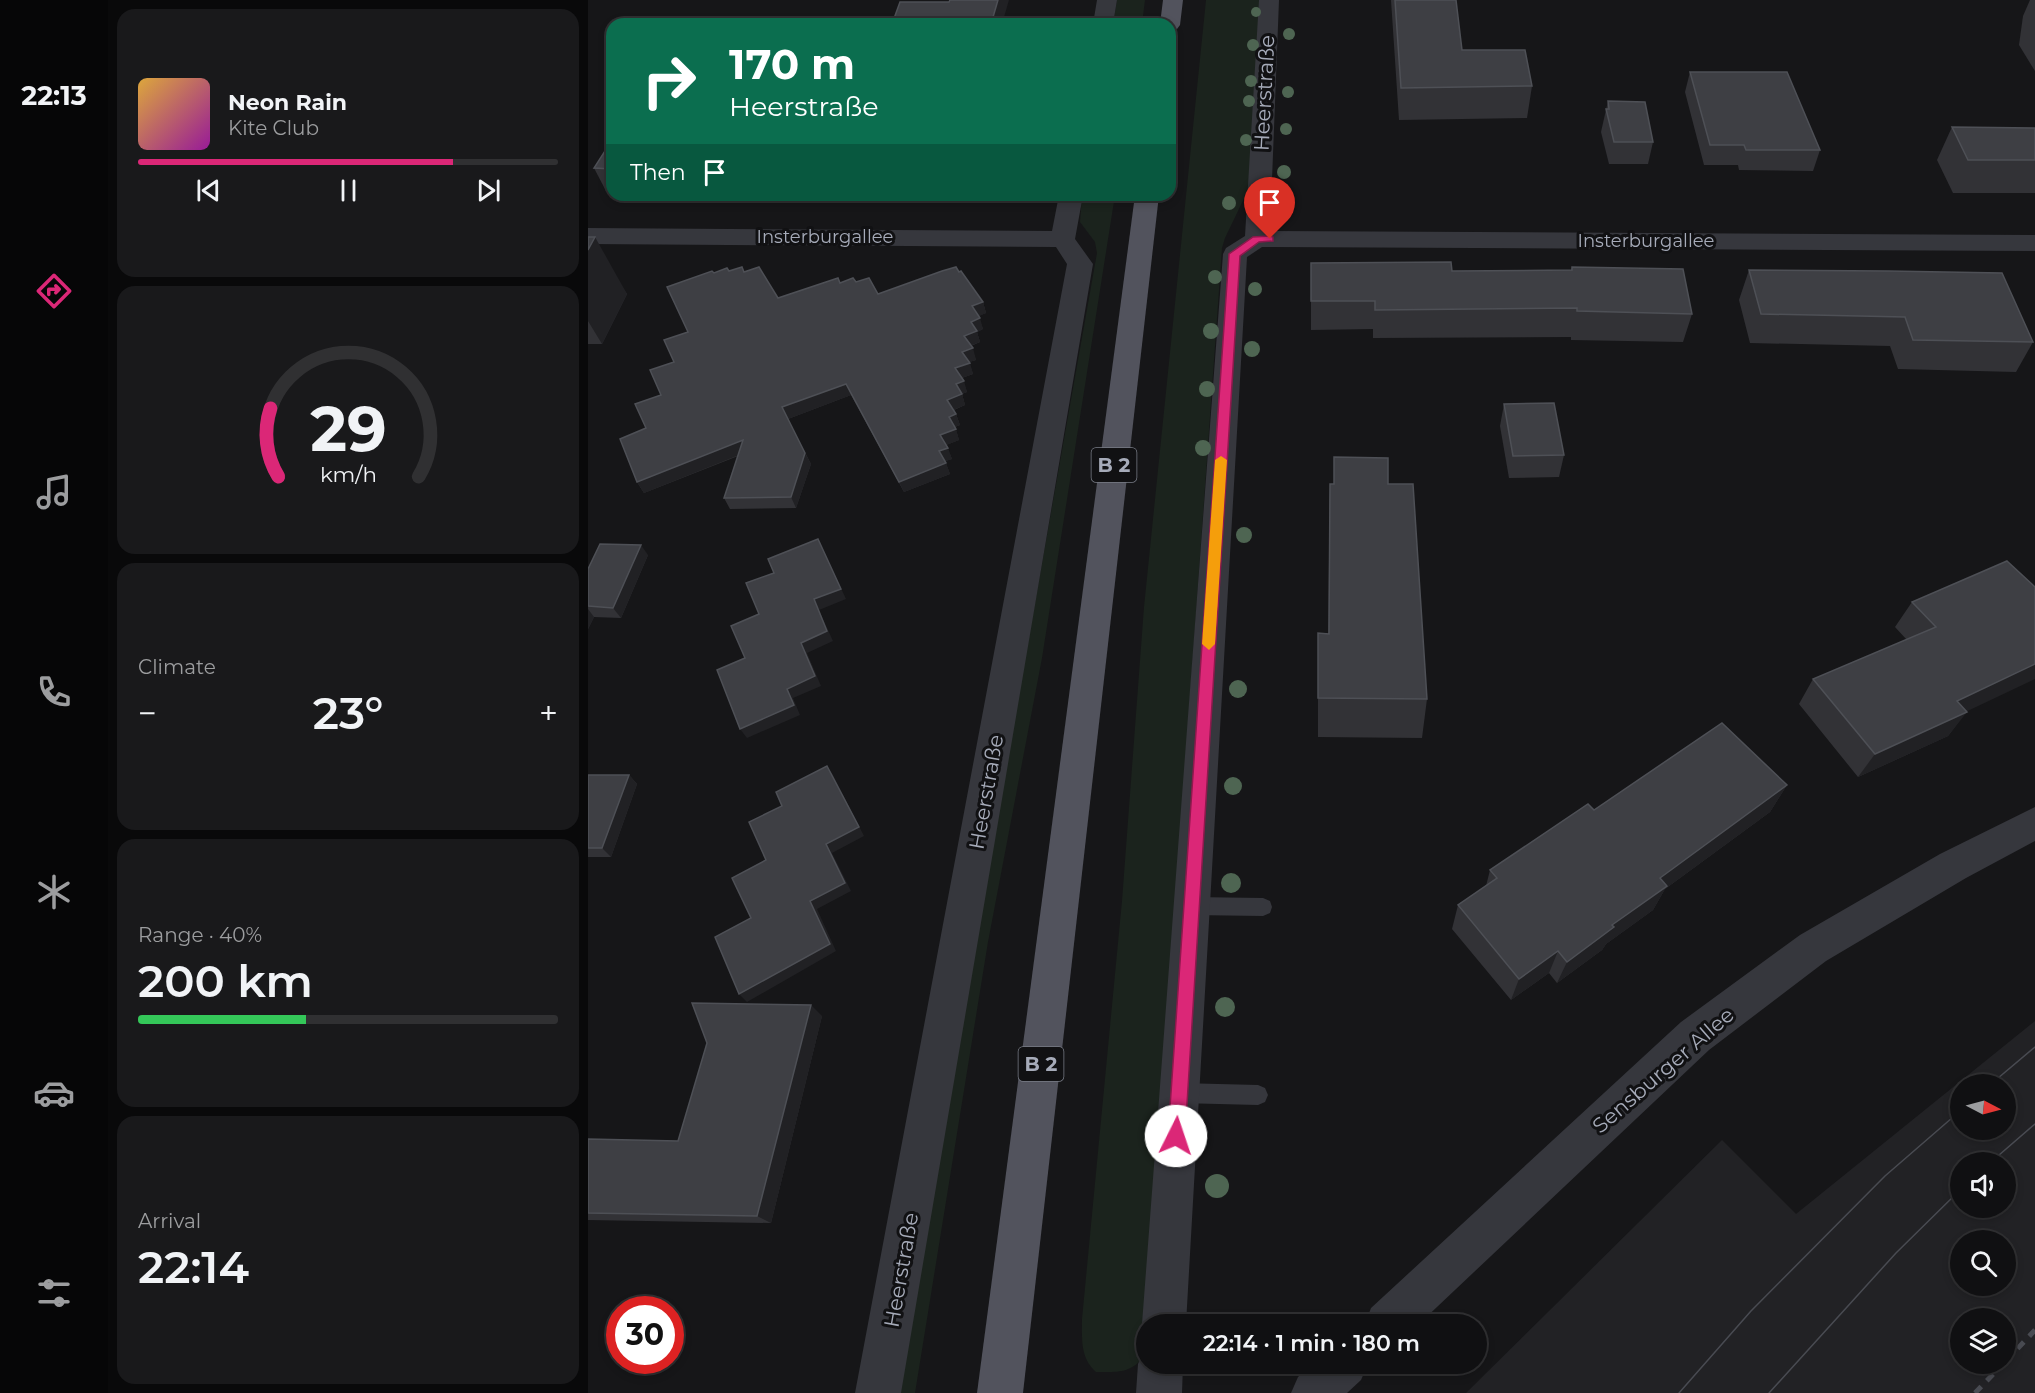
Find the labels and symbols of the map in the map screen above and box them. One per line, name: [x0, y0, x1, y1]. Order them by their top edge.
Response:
street label: Heerstraße: [1248, 34, 1280, 152]
pin: [1244, 177, 1295, 239]
street label: Insterburgallee: [757, 226, 894, 248]
street label: Insterburgallee: [1578, 230, 1715, 252]
road number: B 2: [1092, 448, 1136, 482]
street label: Heerstraße: [964, 733, 1008, 851]
street label: Sensburger Allee: [1587, 1002, 1739, 1138]
road number: B 2: [1018, 1047, 1064, 1081]
north arrow: [1950, 1074, 2016, 1140]
position arrow: [1144, 1104, 1208, 1168]
street label: Heerstraße: [879, 1211, 923, 1329]
speed limit sign: 30: [606, 1296, 684, 1374]

